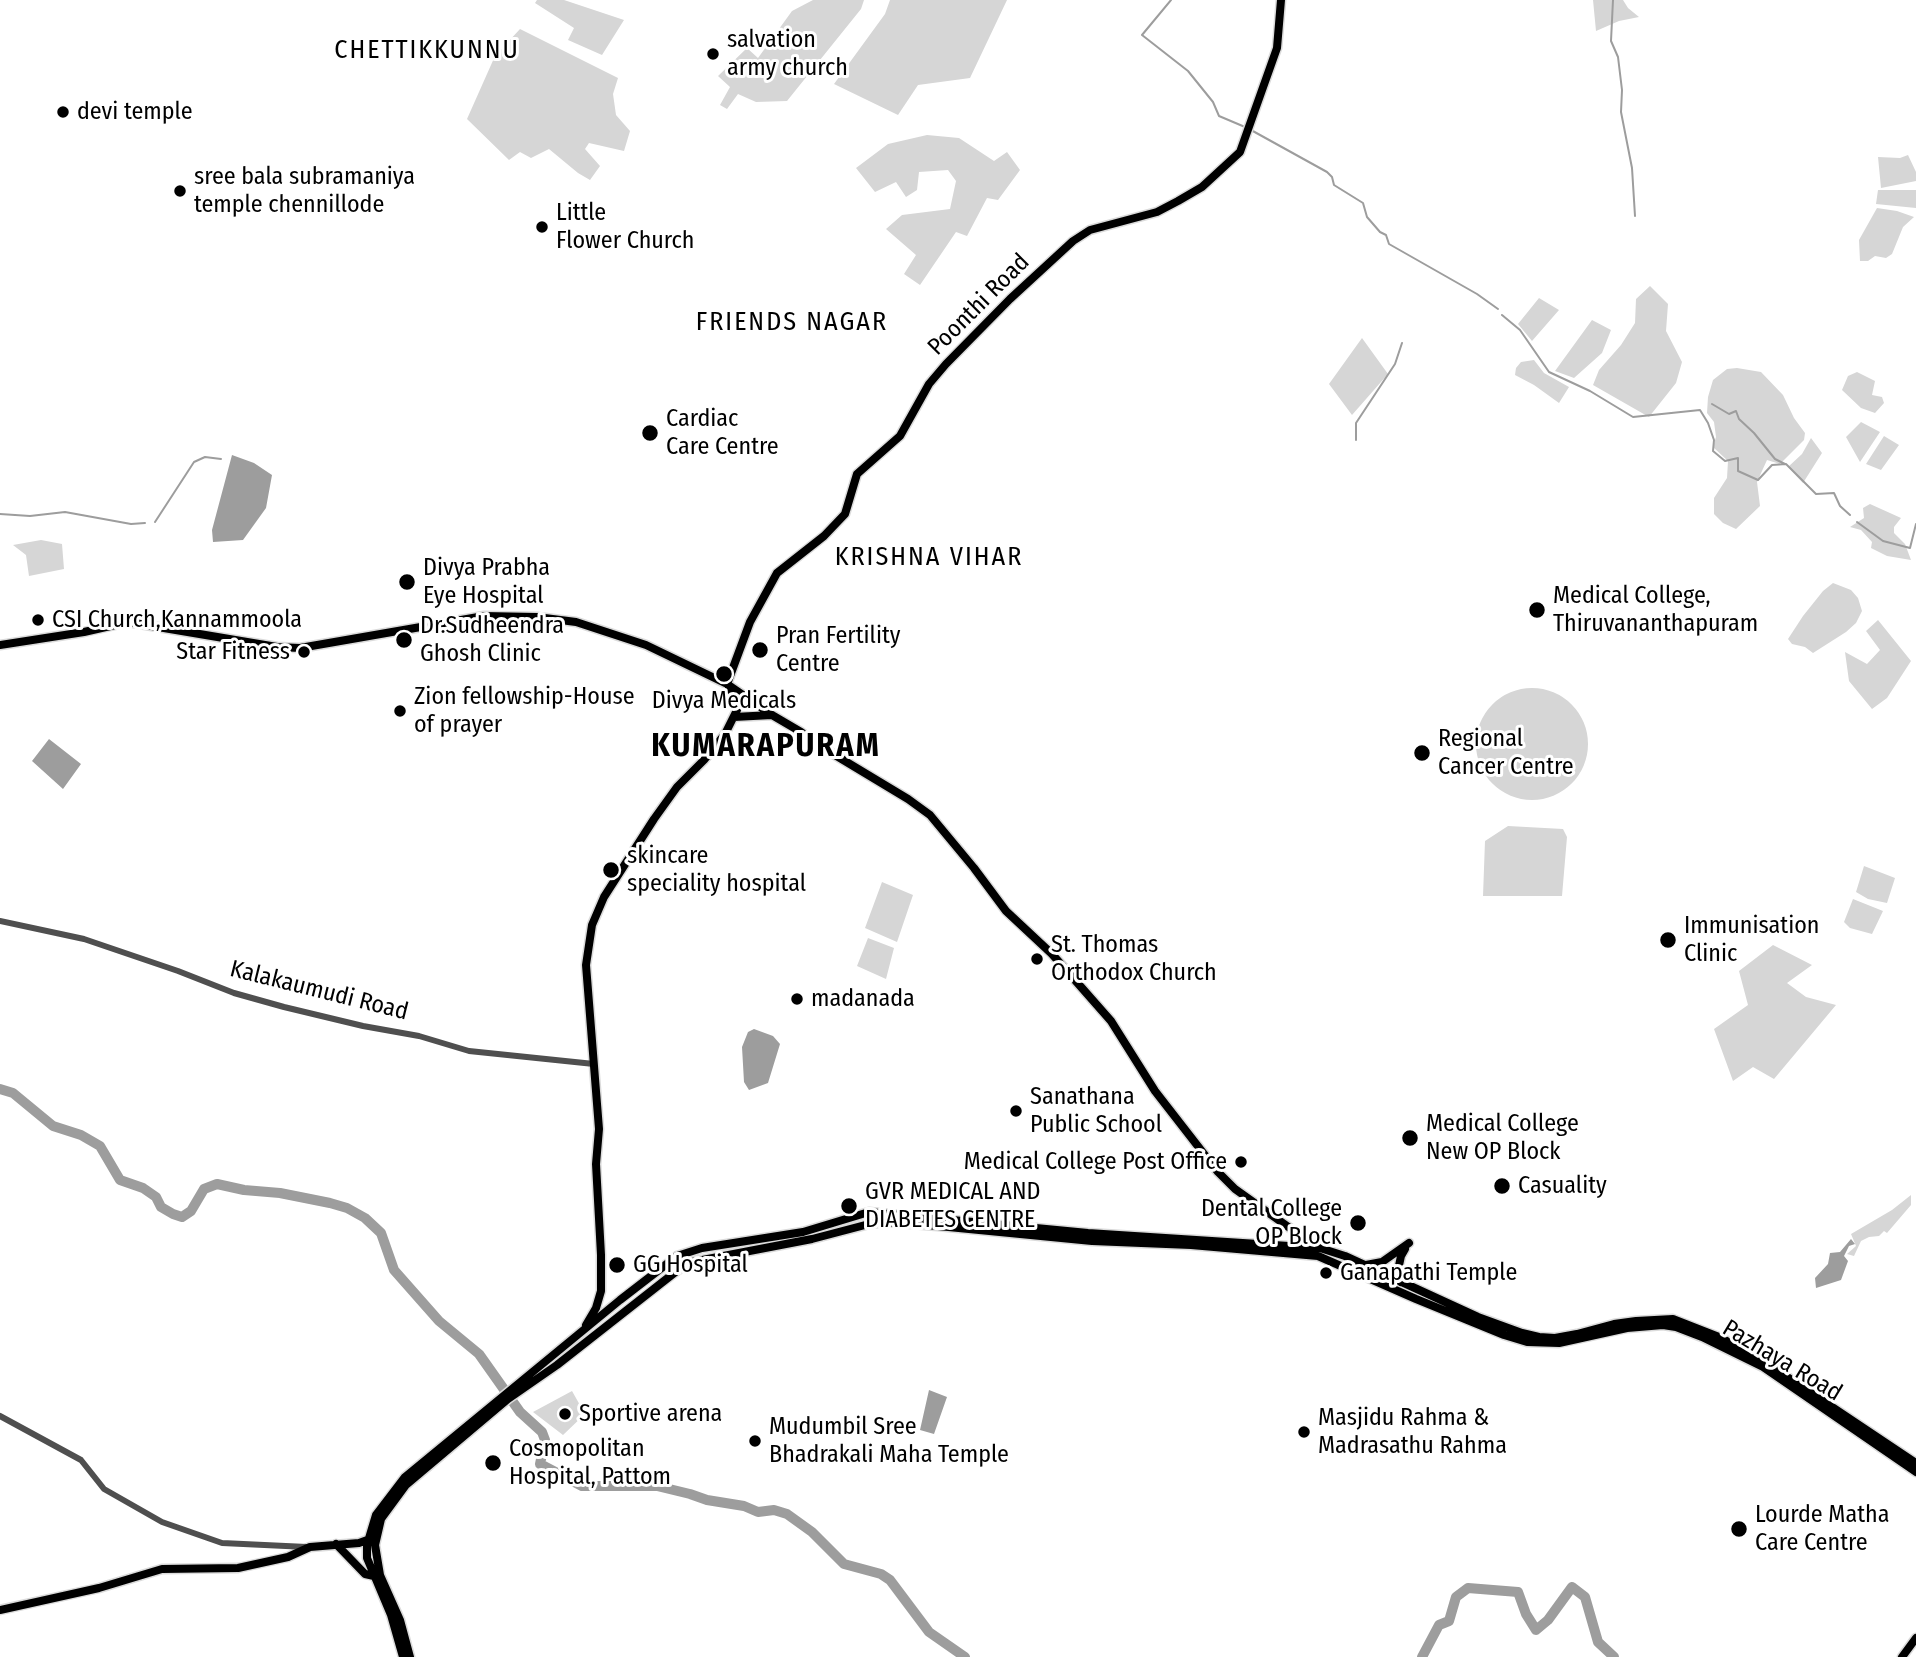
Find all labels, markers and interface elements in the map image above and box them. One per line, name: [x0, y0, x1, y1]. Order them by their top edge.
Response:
place label: salvation army church: [727, 26, 848, 82]
district label: CHETTIKKUNNU: [336, 35, 518, 67]
marker: salvation army church: [705, 46, 721, 62]
place label: devi temple: [77, 98, 193, 126]
marker: devi temple: [55, 104, 71, 120]
place label: sree bala subramaniya temple chennillode: [194, 163, 415, 219]
marker: sree bala subramaniya temple chennillode: [172, 183, 188, 199]
place label: Little Flower Church: [556, 199, 694, 255]
marker: Little Flower Church: [534, 219, 550, 235]
street label: Poonthi Road: [922, 248, 1036, 362]
district label: FRIENDS NAGAR: [697, 307, 887, 339]
place label: Cardiac Care Centre: [666, 405, 779, 461]
marker: Cardiac Care Centre: [640, 423, 660, 443]
district label: KRISHNA VIHAR: [836, 542, 1022, 574]
place label: Divya Prabha Eye Hospital: [423, 554, 550, 610]
marker: Divya Prabha Eye Hospital: [397, 572, 417, 592]
place label: Medical College, Thiruvananthapuram: [1553, 582, 1758, 638]
marker: Medical College, Thiruvananthapuram: [1527, 600, 1547, 620]
place label: CSI Church,Kannammoola: [52, 606, 302, 634]
marker: CSI Church,Kannammoola: [30, 612, 46, 628]
place label: Dr.Sudheendra Ghosh Clinic: [420, 612, 564, 668]
place label: Pran Fertility Centre: [776, 622, 900, 678]
marker: Dr.Sudheendra Ghosh Clinic: [394, 630, 414, 650]
place label: Star Fitness: [176, 638, 290, 666]
marker: Pran Fertility Centre: [750, 640, 770, 660]
marker: Star Fitness: [296, 644, 312, 660]
marker: Divya Medicals: [714, 664, 734, 684]
place label: Zion fellowship-House of prayer: [414, 683, 635, 739]
place label: Divya Medicals: [652, 687, 796, 715]
marker: Zion fellowship-House of prayer: [392, 703, 408, 719]
place label: Regional Cancer Centre: [1438, 725, 1574, 781]
district label: KUMARAPURAM: [653, 728, 879, 766]
marker: Regional Cancer Centre: [1412, 743, 1432, 763]
place label: skincare speciality hospital: [627, 842, 806, 898]
marker: skincare speciality hospital: [601, 860, 621, 880]
place label: Immunisation Clinic: [1684, 912, 1819, 968]
marker: Immunisation Clinic: [1658, 930, 1678, 950]
place label: St. Thomas Orthodox Church: [1051, 931, 1217, 987]
marker: St. Thomas Orthodox Church: [1029, 951, 1045, 967]
street label: Kalakaumudi Road: [227, 955, 411, 1027]
place label: madanada: [811, 985, 915, 1013]
marker: madanada: [789, 991, 805, 1007]
place label: Sanathana Public School: [1030, 1083, 1162, 1139]
marker: Sanathana Public School: [1008, 1103, 1024, 1119]
place label: Medical College New OP Block: [1426, 1110, 1579, 1166]
marker: Medical College New OP Block: [1400, 1128, 1420, 1148]
place label: Medical College Post Office: [964, 1148, 1227, 1176]
marker: Medical College Post Office: [1233, 1154, 1249, 1170]
place label: Casuality: [1518, 1172, 1607, 1200]
marker: Casuality: [1492, 1176, 1512, 1196]
place label: GVR MEDICAL AND DIABETES CENTRE: [865, 1178, 1040, 1234]
place label: Dental College OP Block: [1201, 1195, 1342, 1251]
marker: GVR MEDICAL AND DIABETES CENTRE: [839, 1196, 859, 1216]
marker: Dental College OP Block: [1348, 1213, 1368, 1233]
place label: GG Hospital: [633, 1251, 748, 1279]
marker: GG Hospital: [607, 1255, 627, 1275]
place label: Ganapathi Temple: [1340, 1259, 1517, 1287]
marker: Ganapathi Temple: [1318, 1265, 1334, 1281]
street label: Pazhaya Road: [1717, 1314, 1847, 1408]
place label: Sportive arena: [579, 1400, 722, 1428]
place label: Masjidu Rahma & Madrasathu Rahma: [1318, 1404, 1507, 1460]
marker: Sportive arena: [557, 1406, 573, 1422]
place label: Mudumbil Sree Bhadrakali Maha Temple: [769, 1413, 1009, 1469]
marker: Masjidu Rahma & Madrasathu Rahma: [1296, 1424, 1312, 1440]
marker: Mudumbil Sree Bhadrakali Maha Temple: [747, 1433, 763, 1449]
place label: Cosmopolitan Hospital, Pattom: [509, 1435, 671, 1491]
marker: Cosmopolitan Hospital, Pattom: [483, 1453, 503, 1473]
place label: Lourde Matha Care Centre: [1755, 1501, 1889, 1557]
marker: Lourde Matha Care Centre: [1729, 1519, 1749, 1539]

